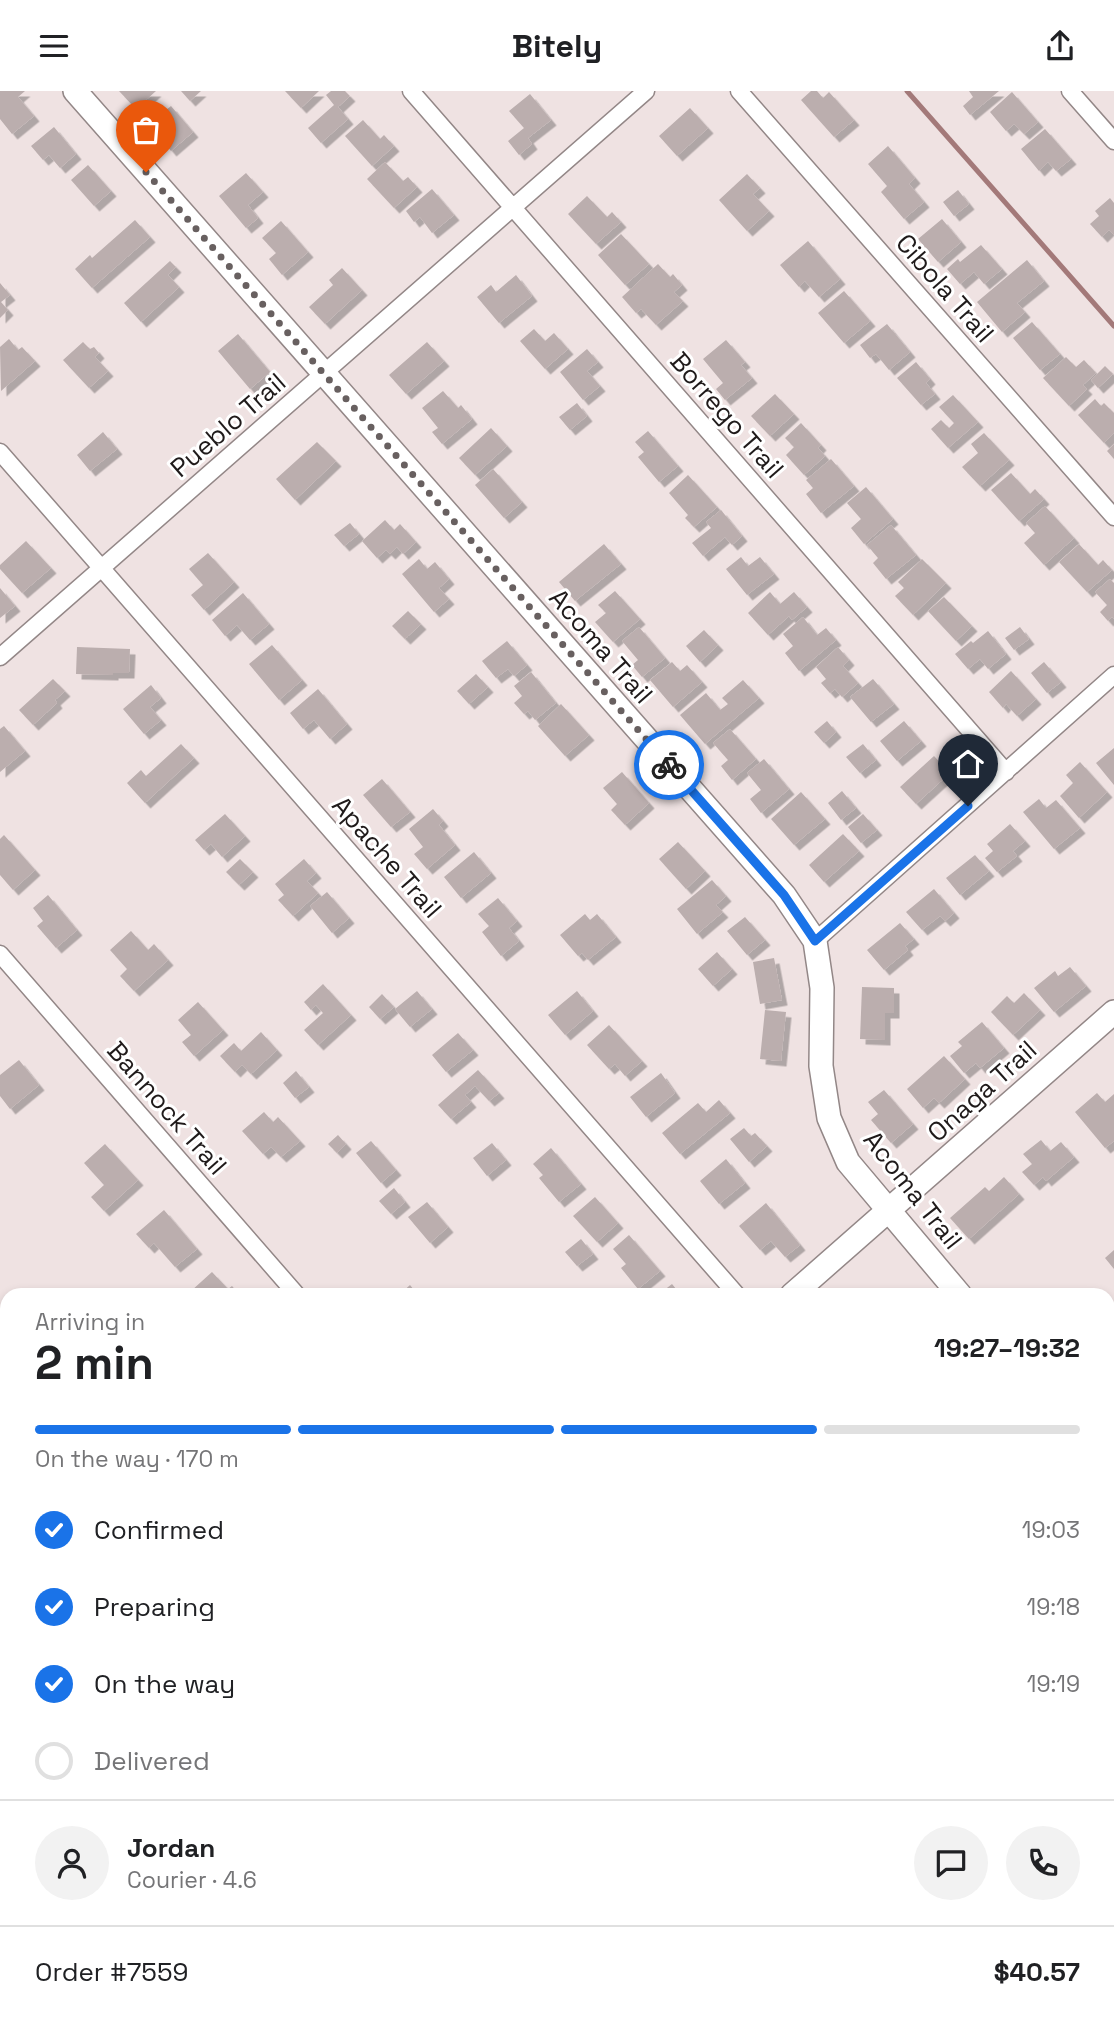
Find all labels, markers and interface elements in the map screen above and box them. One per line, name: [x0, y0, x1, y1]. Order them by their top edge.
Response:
text: Bitely: [512, 26, 602, 66]
icon: menu: [35, 27, 73, 65]
icon: share: [1041, 27, 1079, 65]
pin: [116, 100, 176, 172]
icon: bag: [127, 111, 165, 149]
street label: Cibola Trail: [888, 226, 1002, 350]
street label: Borrego Trail: [663, 345, 791, 485]
street label: Pueblo Trail: [163, 365, 293, 485]
street label: Acoma Trail: [542, 581, 660, 711]
courier: [634, 730, 704, 800]
pin: [938, 734, 998, 806]
icon: home: [949, 745, 987, 783]
icon: bike: [650, 746, 688, 784]
street label: Apache Trail: [325, 789, 449, 925]
street label: Onaga Trail: [920, 1033, 1044, 1149]
street label: Bannock Trail: [100, 1034, 234, 1182]
street label: Acoma Trail: [856, 1124, 970, 1256]
text: Arriving in: [35, 1307, 145, 1337]
text: 19:27–19:32: [934, 1331, 1080, 1365]
text: 2 min: [35, 1334, 154, 1392]
text: On the way · 170 m: [35, 1444, 239, 1474]
icon: check: [35, 1511, 73, 1549]
text: Confirmed: [94, 1513, 224, 1547]
text: 19:03: [1022, 1515, 1080, 1545]
icon: check: [35, 1588, 73, 1626]
text: Preparing: [94, 1590, 215, 1624]
text: 19:18: [1027, 1592, 1080, 1622]
icon: check: [35, 1665, 73, 1703]
text: On the way: [94, 1667, 235, 1701]
text: 19:19: [1027, 1669, 1080, 1699]
text: Delivered: [94, 1744, 210, 1778]
button: person: [35, 1826, 109, 1900]
button: chat: [914, 1826, 988, 1900]
button: phone: [1006, 1826, 1080, 1900]
text: Jordan: [127, 1831, 215, 1865]
text: Courier · 4.6: [127, 1865, 257, 1895]
text: Order #7559: [35, 1955, 188, 1989]
text: $40.57: [994, 1955, 1080, 1989]

